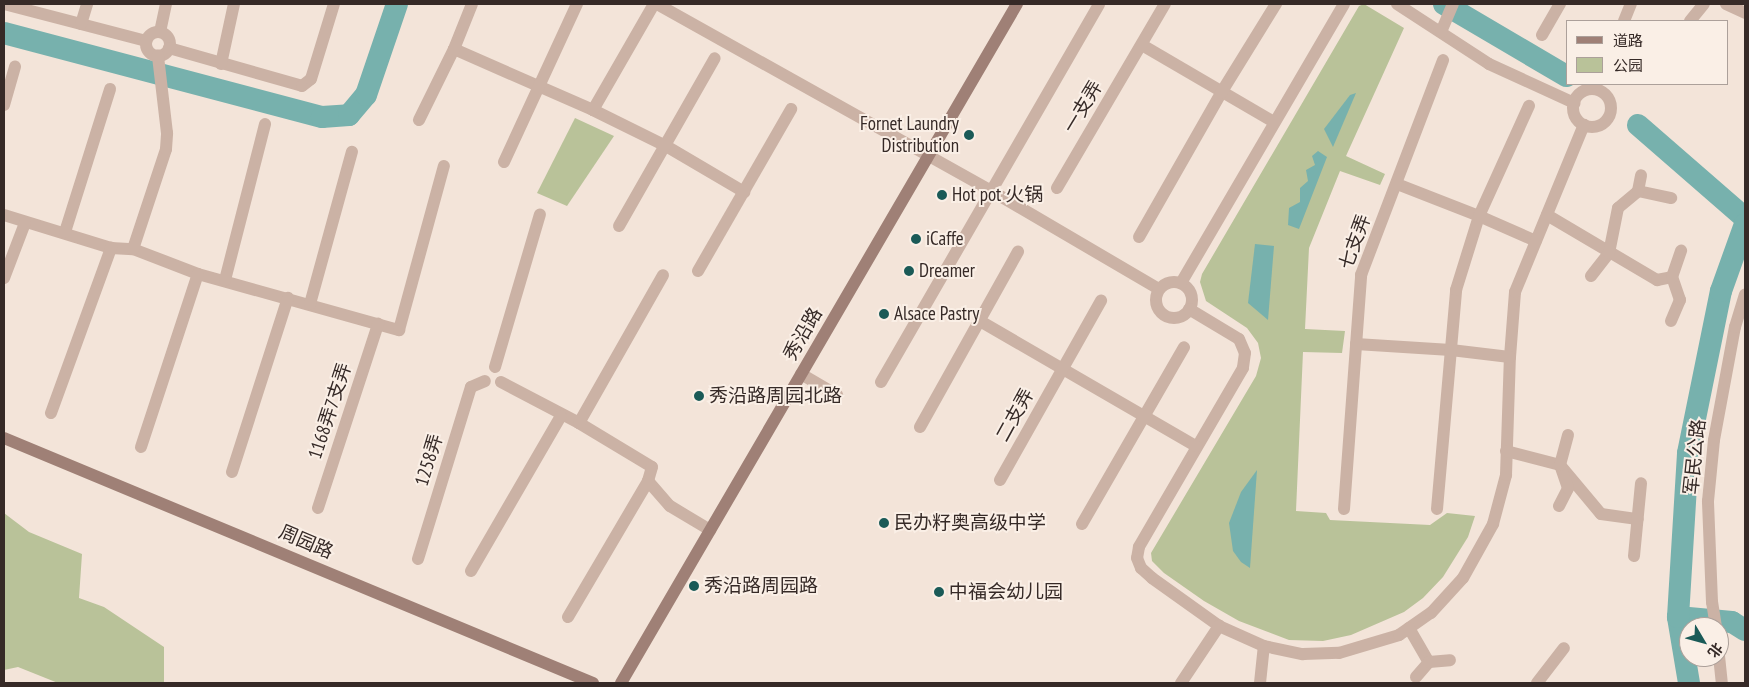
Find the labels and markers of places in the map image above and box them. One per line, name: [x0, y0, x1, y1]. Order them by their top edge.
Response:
place label: Fornet Laundry Distribution: [860, 113, 959, 157]
marker: Fornet Laundry Distribution: [963, 129, 975, 141]
place label: Hot pot 火锅: [952, 184, 1043, 206]
marker: Hot pot 火锅: [936, 189, 948, 201]
place label: iCaffe: [926, 228, 964, 250]
marker: iCaffe: [910, 233, 922, 245]
place label: Dreamer: [919, 260, 975, 282]
marker: Dreamer: [903, 265, 915, 277]
place label: Alsace Pastry: [894, 303, 979, 325]
marker: Alsace Pastry: [878, 308, 890, 320]
place label: 秀沿路周园北路: [709, 385, 842, 407]
marker: 秀沿路周园北路: [693, 390, 705, 402]
place label: 民办籽奥高级中学: [894, 512, 1046, 534]
marker: 民办籽奥高级中学: [878, 517, 890, 529]
place label: 秀沿路周园路: [704, 575, 818, 597]
marker: 秀沿路周园路: [688, 580, 700, 592]
place label: 中福会幼儿园: [949, 581, 1063, 603]
marker: 中福会幼儿园: [933, 586, 945, 598]

